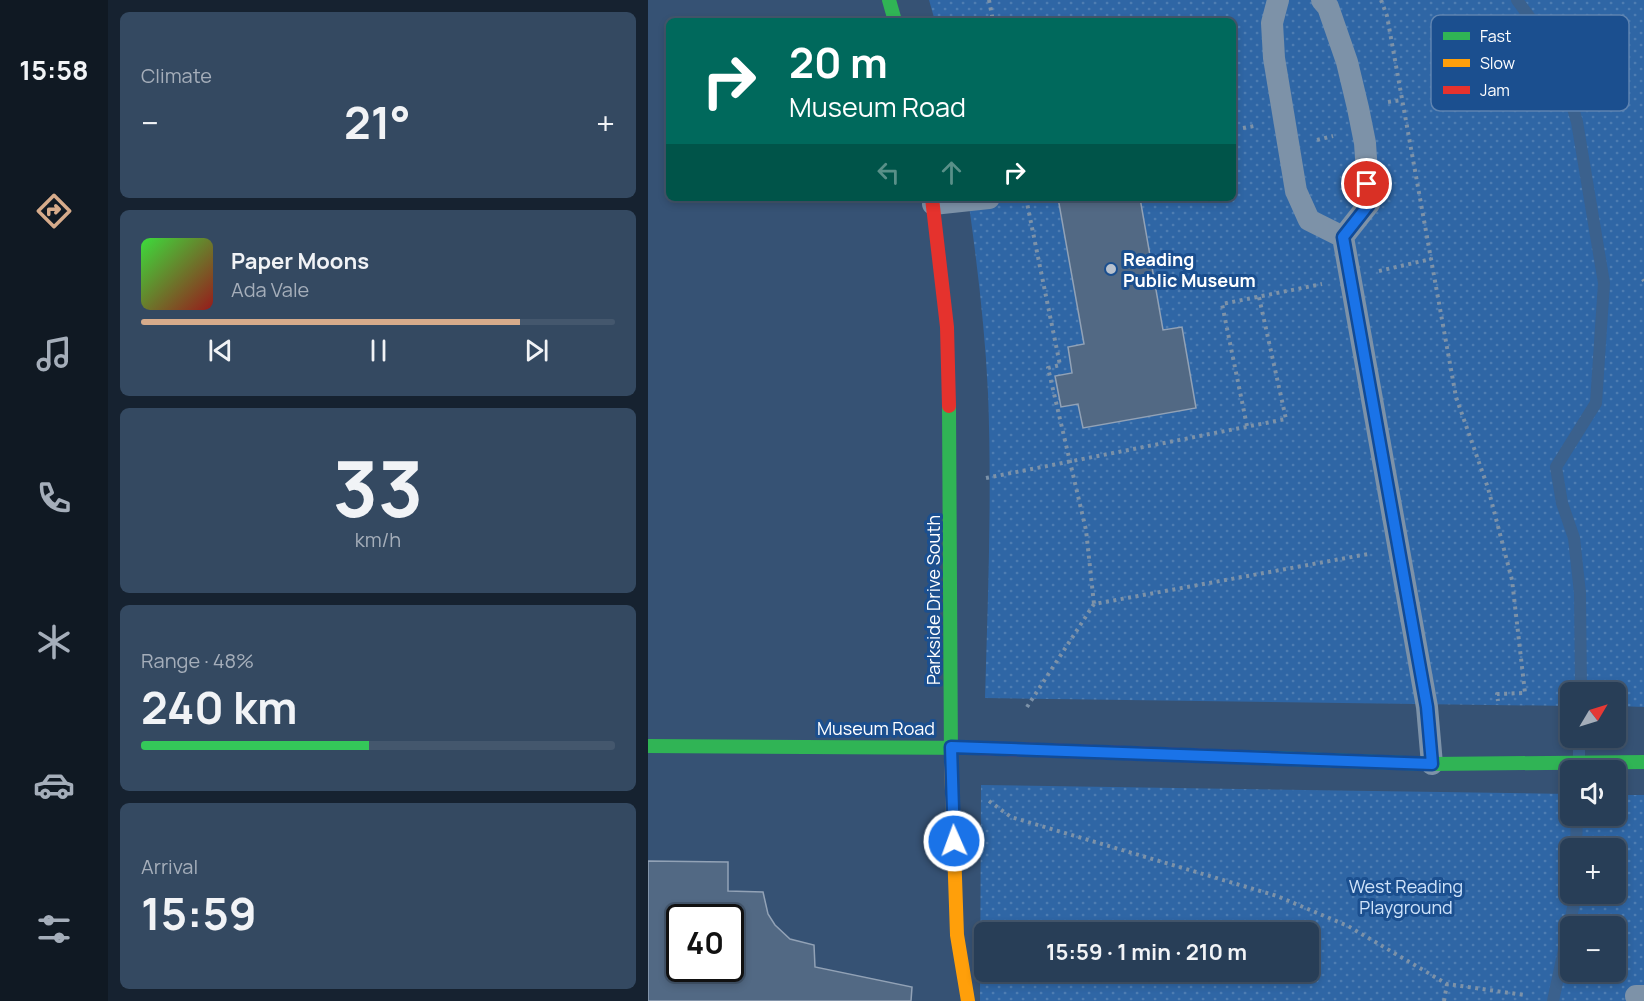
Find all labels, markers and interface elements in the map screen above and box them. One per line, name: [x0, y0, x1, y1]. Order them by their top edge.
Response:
legend: [1431, 15, 1629, 111]
text: Fast: [1480, 25, 1511, 47]
text: 20 m: [789, 33, 888, 91]
icon: right: [690, 42, 768, 120]
text: 15:58: [19, 51, 89, 88]
text: Slow: [1480, 52, 1515, 74]
text: Climate: [141, 62, 212, 89]
text: Jam: [1480, 79, 1510, 101]
text: Museum Road: [789, 88, 966, 125]
text: 21°: [344, 91, 411, 153]
text: −: [141, 100, 159, 145]
text: +: [596, 100, 615, 145]
icon: left: [872, 156, 905, 189]
icon: ahead: [935, 156, 968, 189]
icon: right: [998, 156, 1031, 189]
pin: [1341, 158, 1392, 209]
icon: arrive: [1350, 167, 1383, 200]
icon: directions: [33, 190, 75, 232]
text: Paper Moons: [231, 246, 369, 276]
place label: Reading Public Museum: [1123, 247, 1256, 292]
marker: Reading Public Museum: [1104, 262, 1118, 276]
text: Ada Vale: [231, 276, 309, 303]
icon: music: [33, 333, 75, 375]
icon: previous: [204, 334, 237, 367]
icon: pause: [362, 334, 395, 367]
icon: next: [520, 334, 553, 367]
text: 33: [333, 434, 423, 540]
icon: phone: [33, 477, 75, 519]
street label: Parkside Drive South: [921, 515, 945, 685]
text: km/h: [355, 526, 401, 553]
icon: climate: [33, 621, 75, 663]
text: Range · 48%: [141, 647, 254, 674]
text: 240 km: [141, 676, 298, 738]
north arrow: [1560, 682, 1626, 748]
map controls: [1560, 682, 1626, 982]
street label: Museum Road: [817, 716, 935, 740]
button: sound: [1560, 760, 1626, 826]
icon: car: [33, 764, 75, 806]
position arrow: [922, 809, 986, 873]
button: +: [1560, 838, 1626, 904]
text: Arrival: [141, 853, 198, 880]
park label: West Reading Playground: [1349, 874, 1463, 919]
text: 15:59: [141, 882, 257, 944]
speed limit sign: 40: [666, 904, 744, 982]
icon: filters: [33, 908, 75, 950]
button: −: [1560, 916, 1626, 982]
text: 15:59 · 1 min · 210 m: [1046, 937, 1247, 967]

